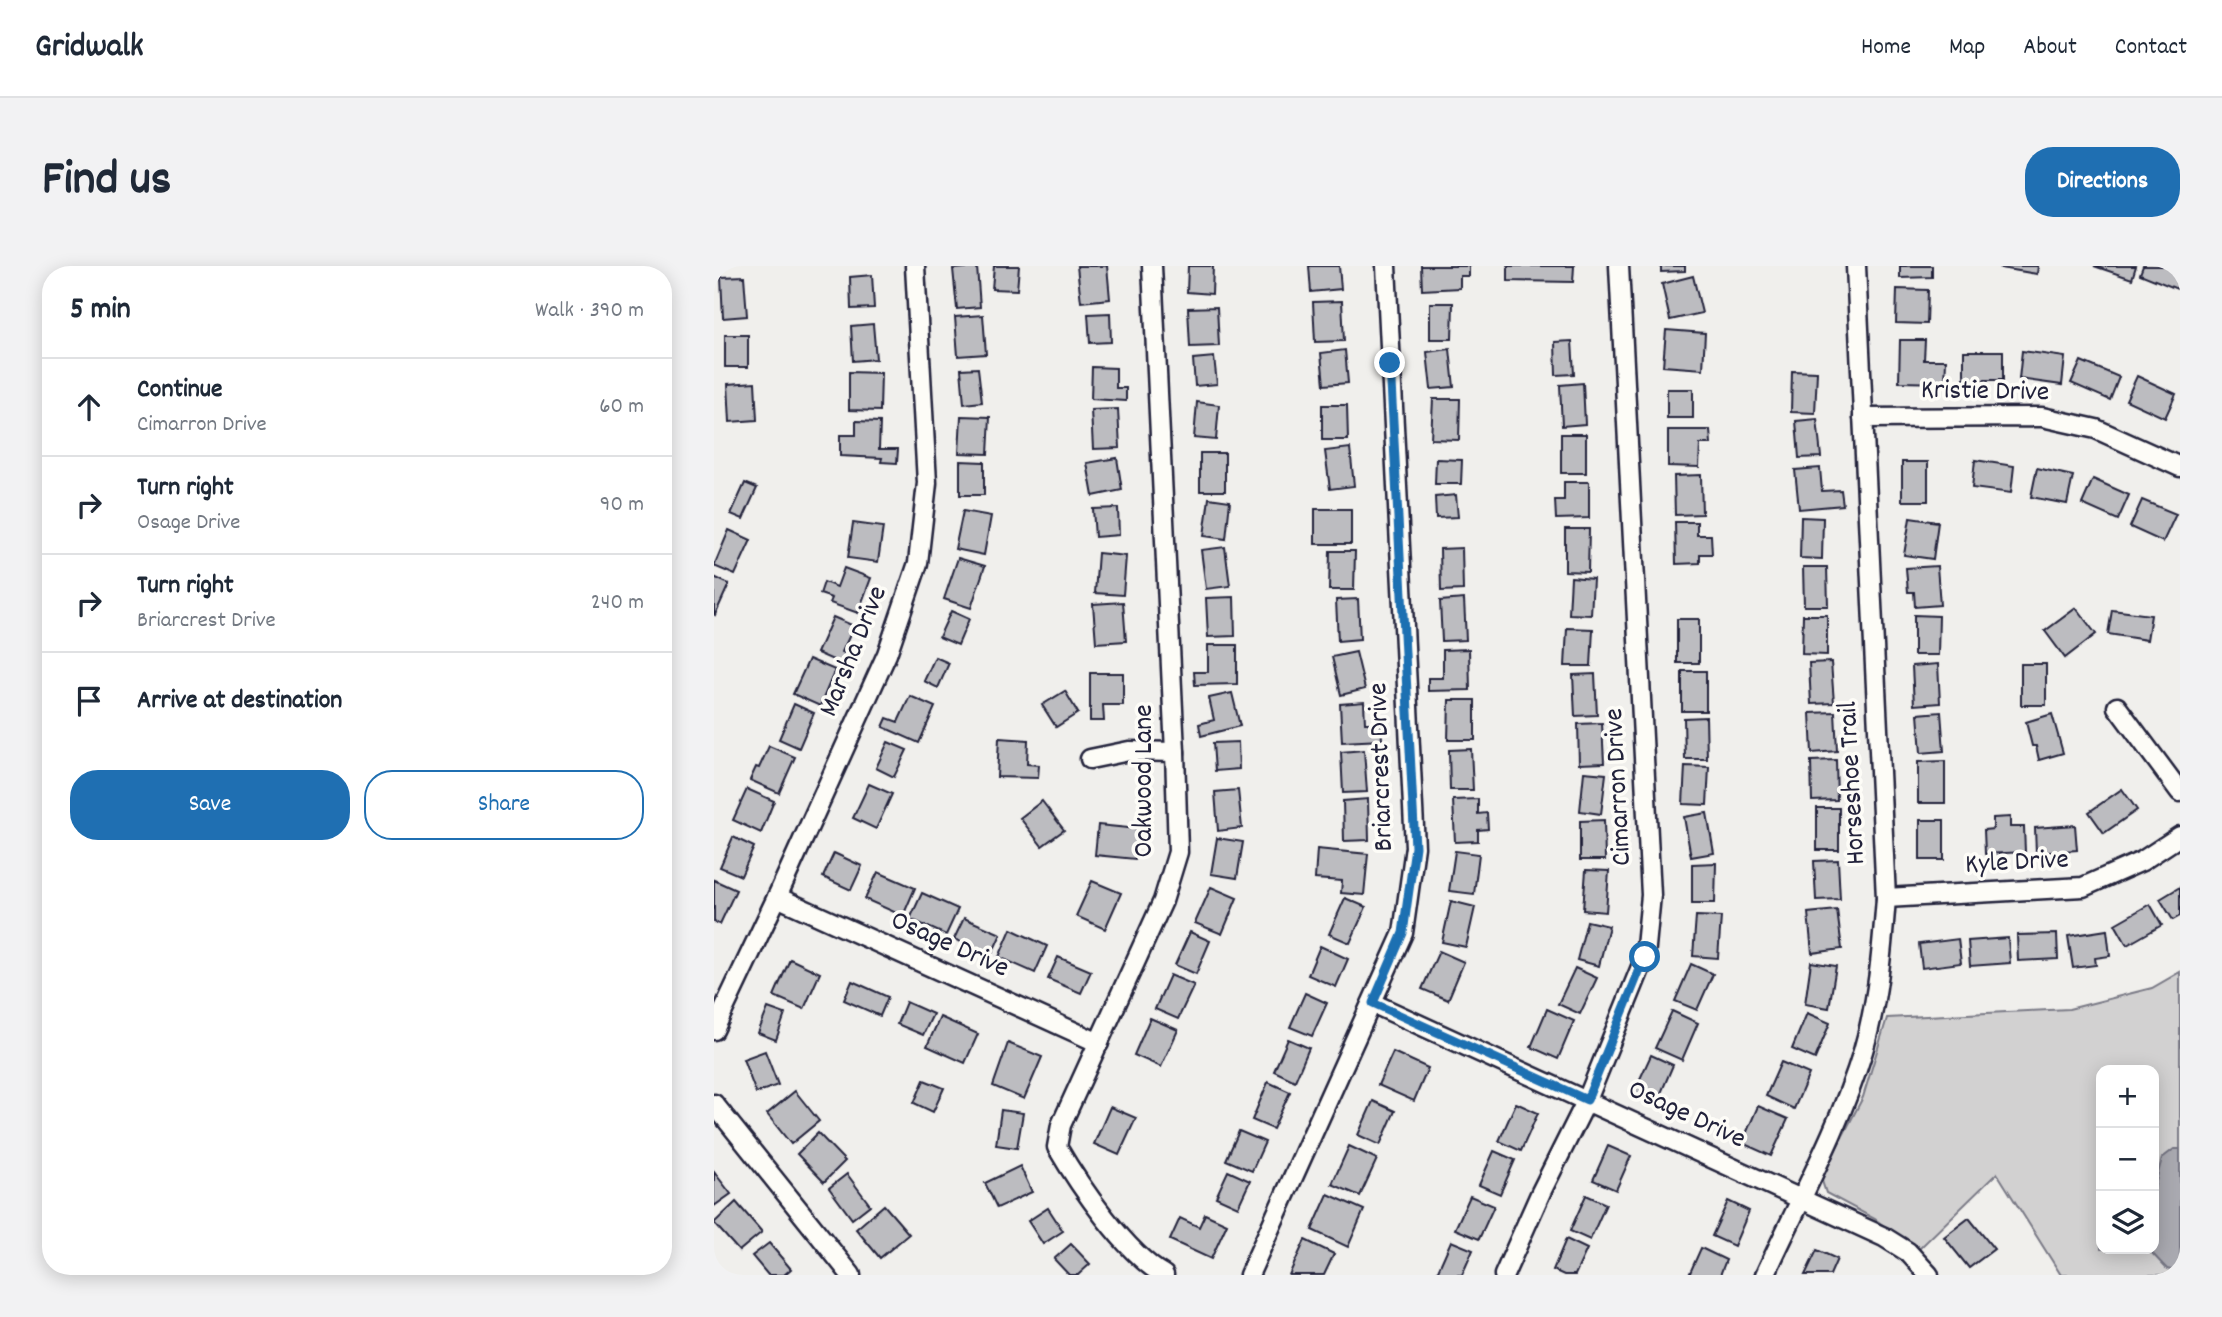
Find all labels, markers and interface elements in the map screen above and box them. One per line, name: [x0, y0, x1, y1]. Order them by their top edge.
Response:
text: Gridwalk: [35, 25, 144, 72]
text: Home: [1861, 31, 1911, 65]
text: Map: [1949, 31, 1985, 65]
text: About: [2023, 31, 2077, 65]
text: Contact: [2115, 31, 2187, 65]
text: Find us: [42, 147, 171, 217]
button: Directions: [2025, 147, 2180, 217]
text: 5 min: [70, 290, 131, 333]
text: Walk · 390 m: [535, 295, 644, 328]
route end: [1374, 347, 1405, 378]
text: Continue: [137, 372, 222, 409]
street label: Kristie Drive: [1920, 372, 2050, 414]
icon: ahead: [70, 388, 108, 426]
text: 60 m: [599, 391, 644, 424]
text: Cimarron Drive: [137, 409, 267, 442]
text: Turn right: [137, 470, 234, 507]
icon: right: [70, 486, 108, 524]
text: 90 m: [600, 489, 644, 522]
text: Osage Drive: [137, 507, 240, 540]
text: Turn right: [137, 568, 234, 605]
street label: Marsha Drive: [811, 581, 899, 723]
icon: right: [70, 584, 108, 622]
text: 240 m: [591, 587, 644, 620]
text: Briarcrest Drive: [137, 605, 276, 638]
icon: arrive: [70, 682, 108, 720]
street label: Briarcrest Drive: [1360, 682, 1406, 852]
text: Arrive at destination: [137, 683, 342, 720]
street label: Horseshoe Trail: [1830, 700, 1878, 866]
street label: Oakwood Lane: [1126, 704, 1166, 858]
street label: Cimarron Drive: [1596, 707, 1644, 867]
button: Save: [70, 770, 350, 840]
button: Share: [364, 770, 644, 840]
street label: Kyle Drive: [1964, 841, 2070, 887]
street label: Osage Drive: [883, 902, 1015, 990]
route start: [1629, 941, 1660, 972]
map controls: [2096, 1065, 2159, 1254]
button: +: [2096, 1065, 2159, 1128]
street label: Osage Drive: [1620, 1071, 1752, 1161]
button: −: [2096, 1128, 2159, 1191]
button: layers: [2096, 1191, 2159, 1254]

